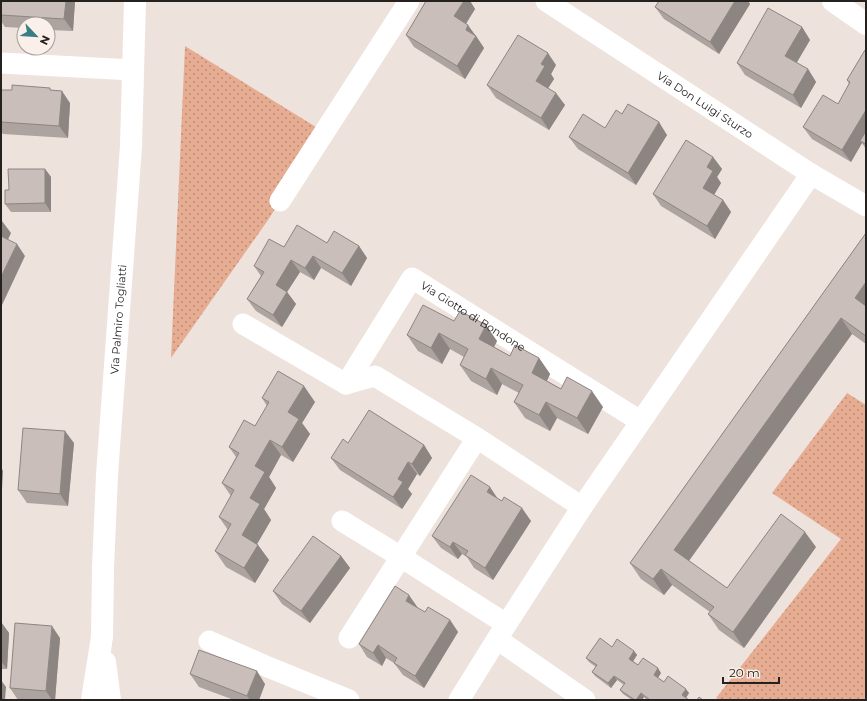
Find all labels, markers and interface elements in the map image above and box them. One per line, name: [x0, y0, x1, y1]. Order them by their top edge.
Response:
north arrow: [16, 16, 56, 56]
text: N: [37, 33, 53, 47]
street label: Via Don Luigi Sturzo: [654, 68, 756, 141]
street label: Via Palmiro Togliatti: [107, 264, 129, 375]
street label: Via Giotto di Bondone: [418, 278, 528, 355]
scale bar: [723, 659, 779, 685]
text: 20 m: [729, 665, 760, 680]

